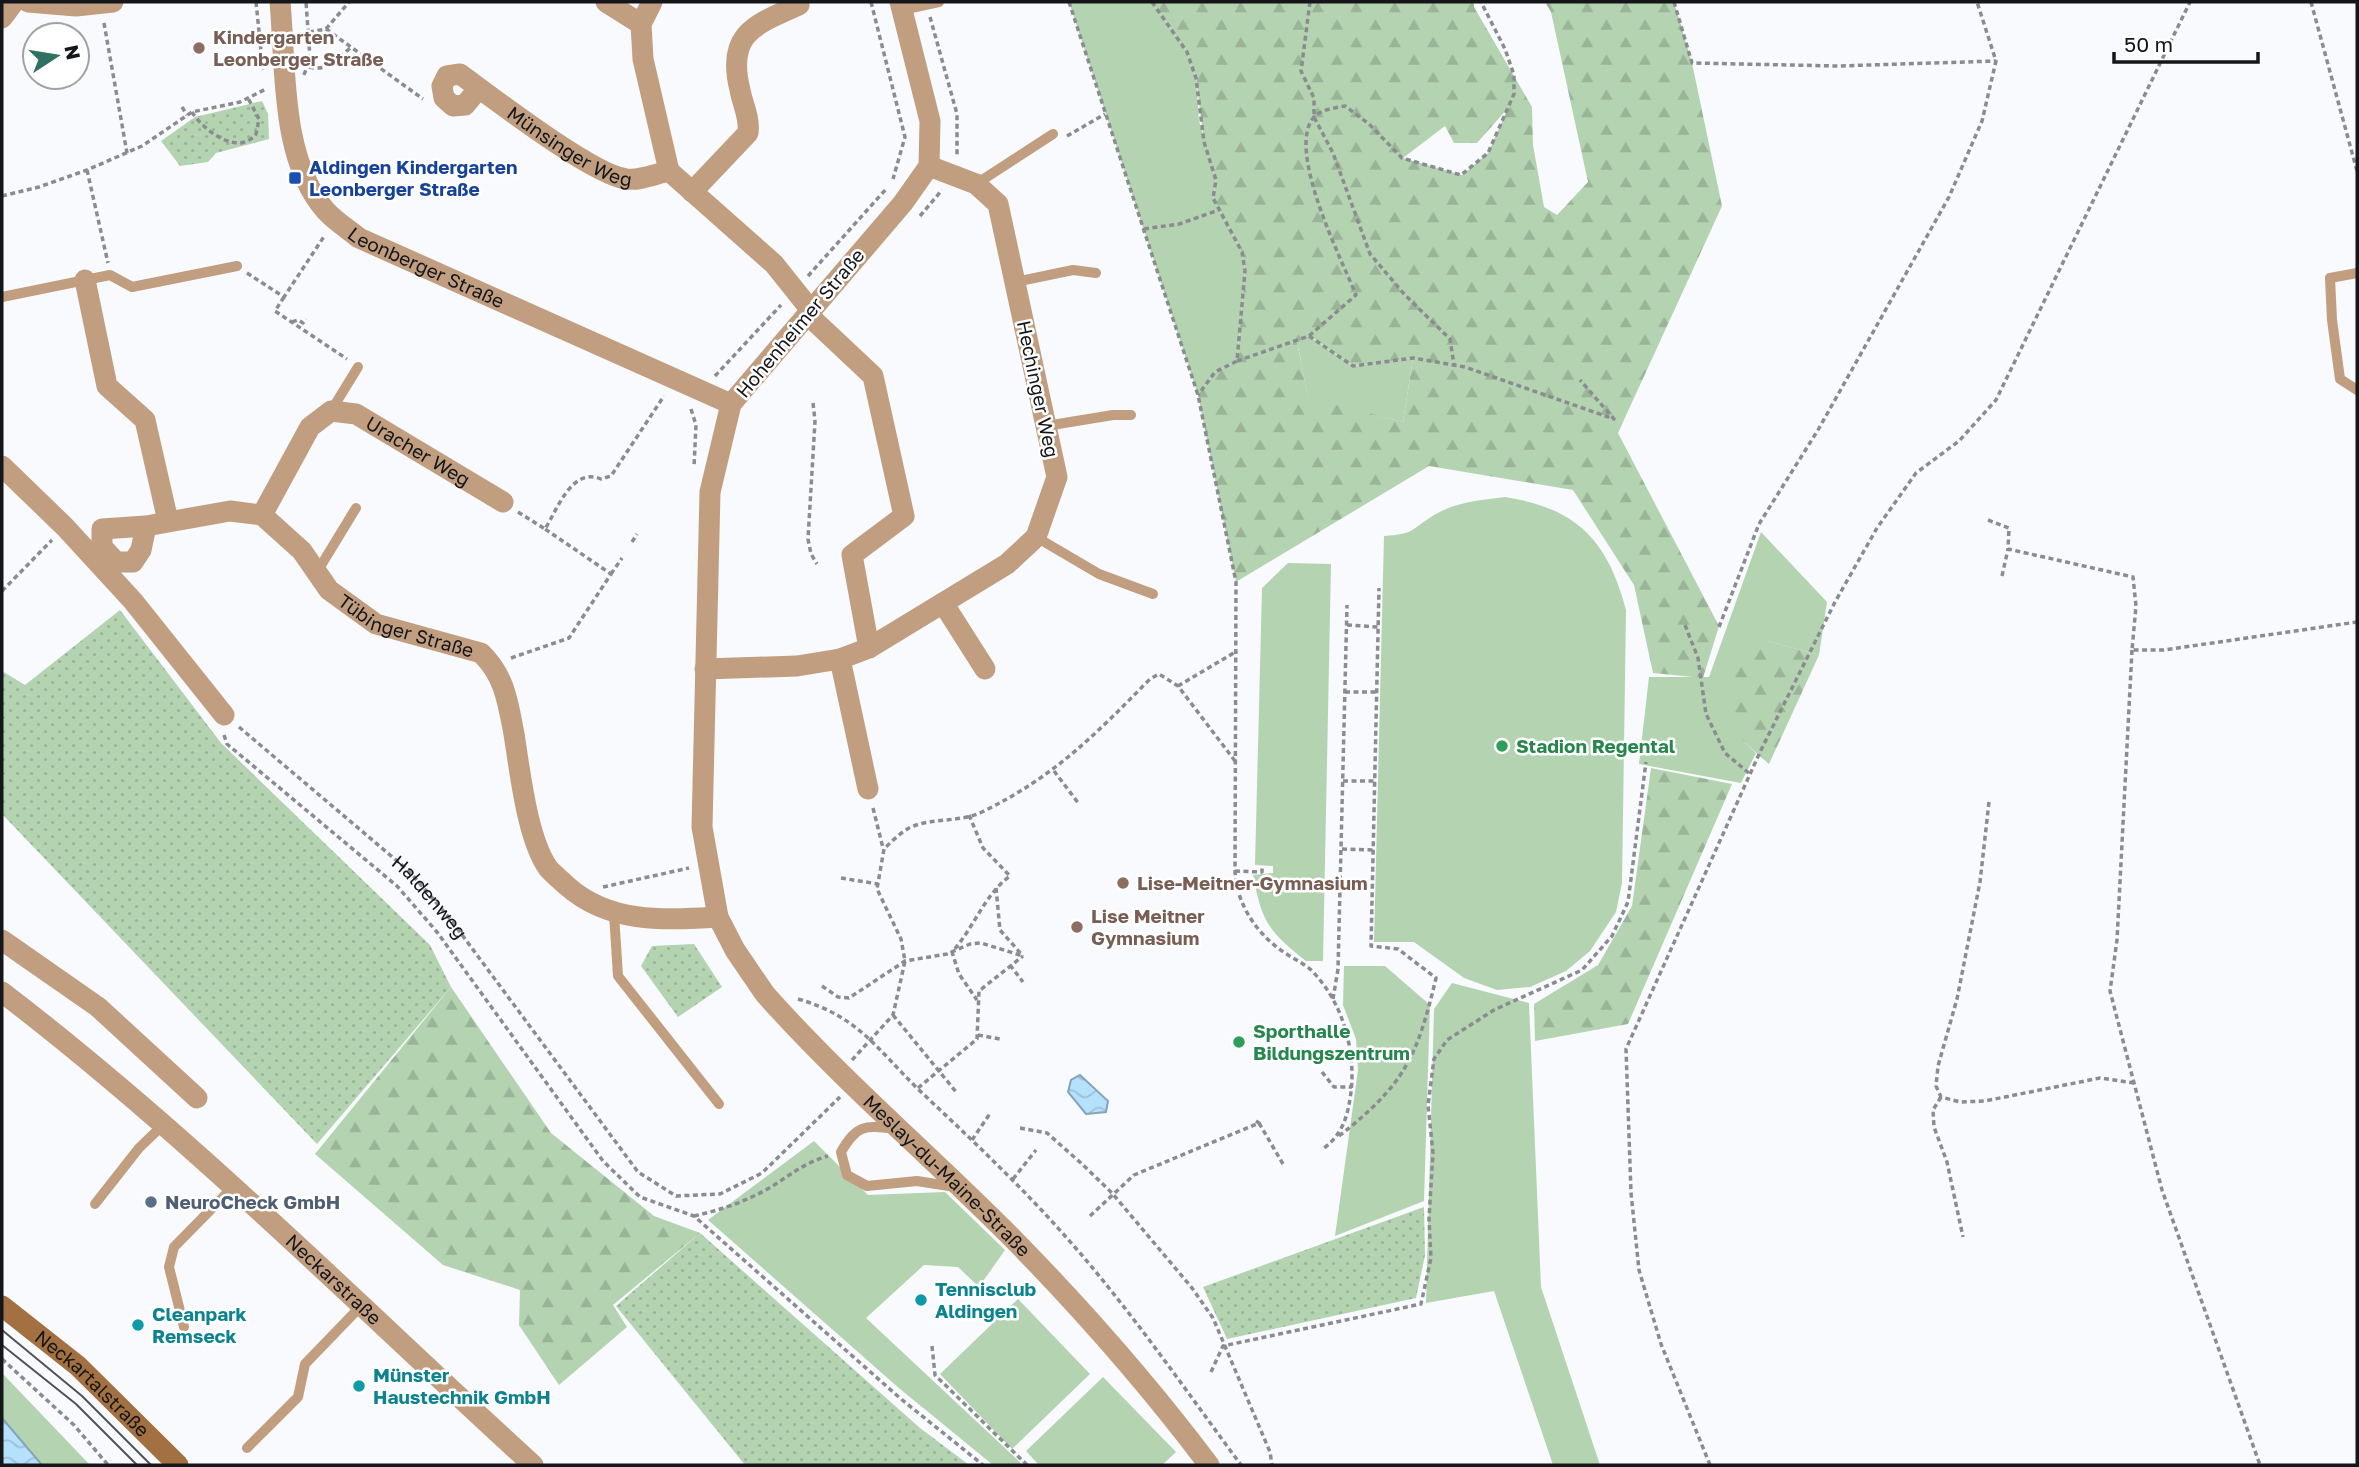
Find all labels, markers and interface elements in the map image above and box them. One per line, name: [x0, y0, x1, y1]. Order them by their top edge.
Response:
north arrow: [21, 21, 91, 91]
scale bar: [2114, 21, 2258, 65]
place label: Kindergarten Leonberger Straße: [213, 25, 384, 70]
text: 50 m: [2124, 31, 2173, 57]
marker: Kindergarten Leonberger Straße: [191, 40, 207, 56]
text: N: [60, 43, 86, 62]
street label: Münsinger Weg: [503, 101, 633, 191]
place label: Aldingen Kindergarten Leonberger Straße: [309, 155, 517, 200]
marker: Aldingen Kindergarten Leonberger Straße: [287, 170, 303, 186]
street label: Leonberger Straße: [344, 222, 508, 312]
street label: Hohenheimer Straße: [731, 244, 869, 402]
street label: Hechinger Weg: [1013, 318, 1064, 459]
street label: Uracher Weg: [362, 411, 474, 491]
street label: Tübinger Straße: [334, 589, 477, 661]
place label: Stadion Regental: [1516, 734, 1675, 757]
marker: Stadion Regental: [1494, 738, 1510, 754]
street label: Haldenweg: [388, 850, 473, 943]
place label: Lise-Meitner-Gymnasium: [1137, 871, 1368, 894]
marker: Lise-Meitner-Gymnasium: [1115, 875, 1131, 891]
place label: Lise Meitner Gymnasium: [1091, 904, 1205, 949]
marker: Lise Meitner Gymnasium: [1069, 919, 1085, 935]
place label: Sporthalle Bildungszentrum: [1253, 1019, 1410, 1064]
marker: Sporthalle Bildungszentrum: [1231, 1034, 1247, 1050]
street label: Meslay-du-Maine-Straße: [859, 1089, 1036, 1261]
place label: NeuroCheck GmbH: [165, 1190, 340, 1213]
marker: NeuroCheck GmbH: [143, 1194, 159, 1210]
street label: Neckarstraße: [281, 1229, 387, 1329]
place label: Tennisclub Aldingen: [935, 1277, 1036, 1322]
marker: Tennisclub Aldingen: [913, 1292, 929, 1308]
place label: Cleanpark Remseck: [152, 1302, 247, 1347]
marker: Cleanpark Remseck: [130, 1317, 146, 1333]
street label: Neckartalstraße: [31, 1325, 154, 1441]
place label: Münster Haustechnik GmbH: [373, 1363, 551, 1408]
marker: Münster Haustechnik GmbH: [351, 1378, 367, 1394]

